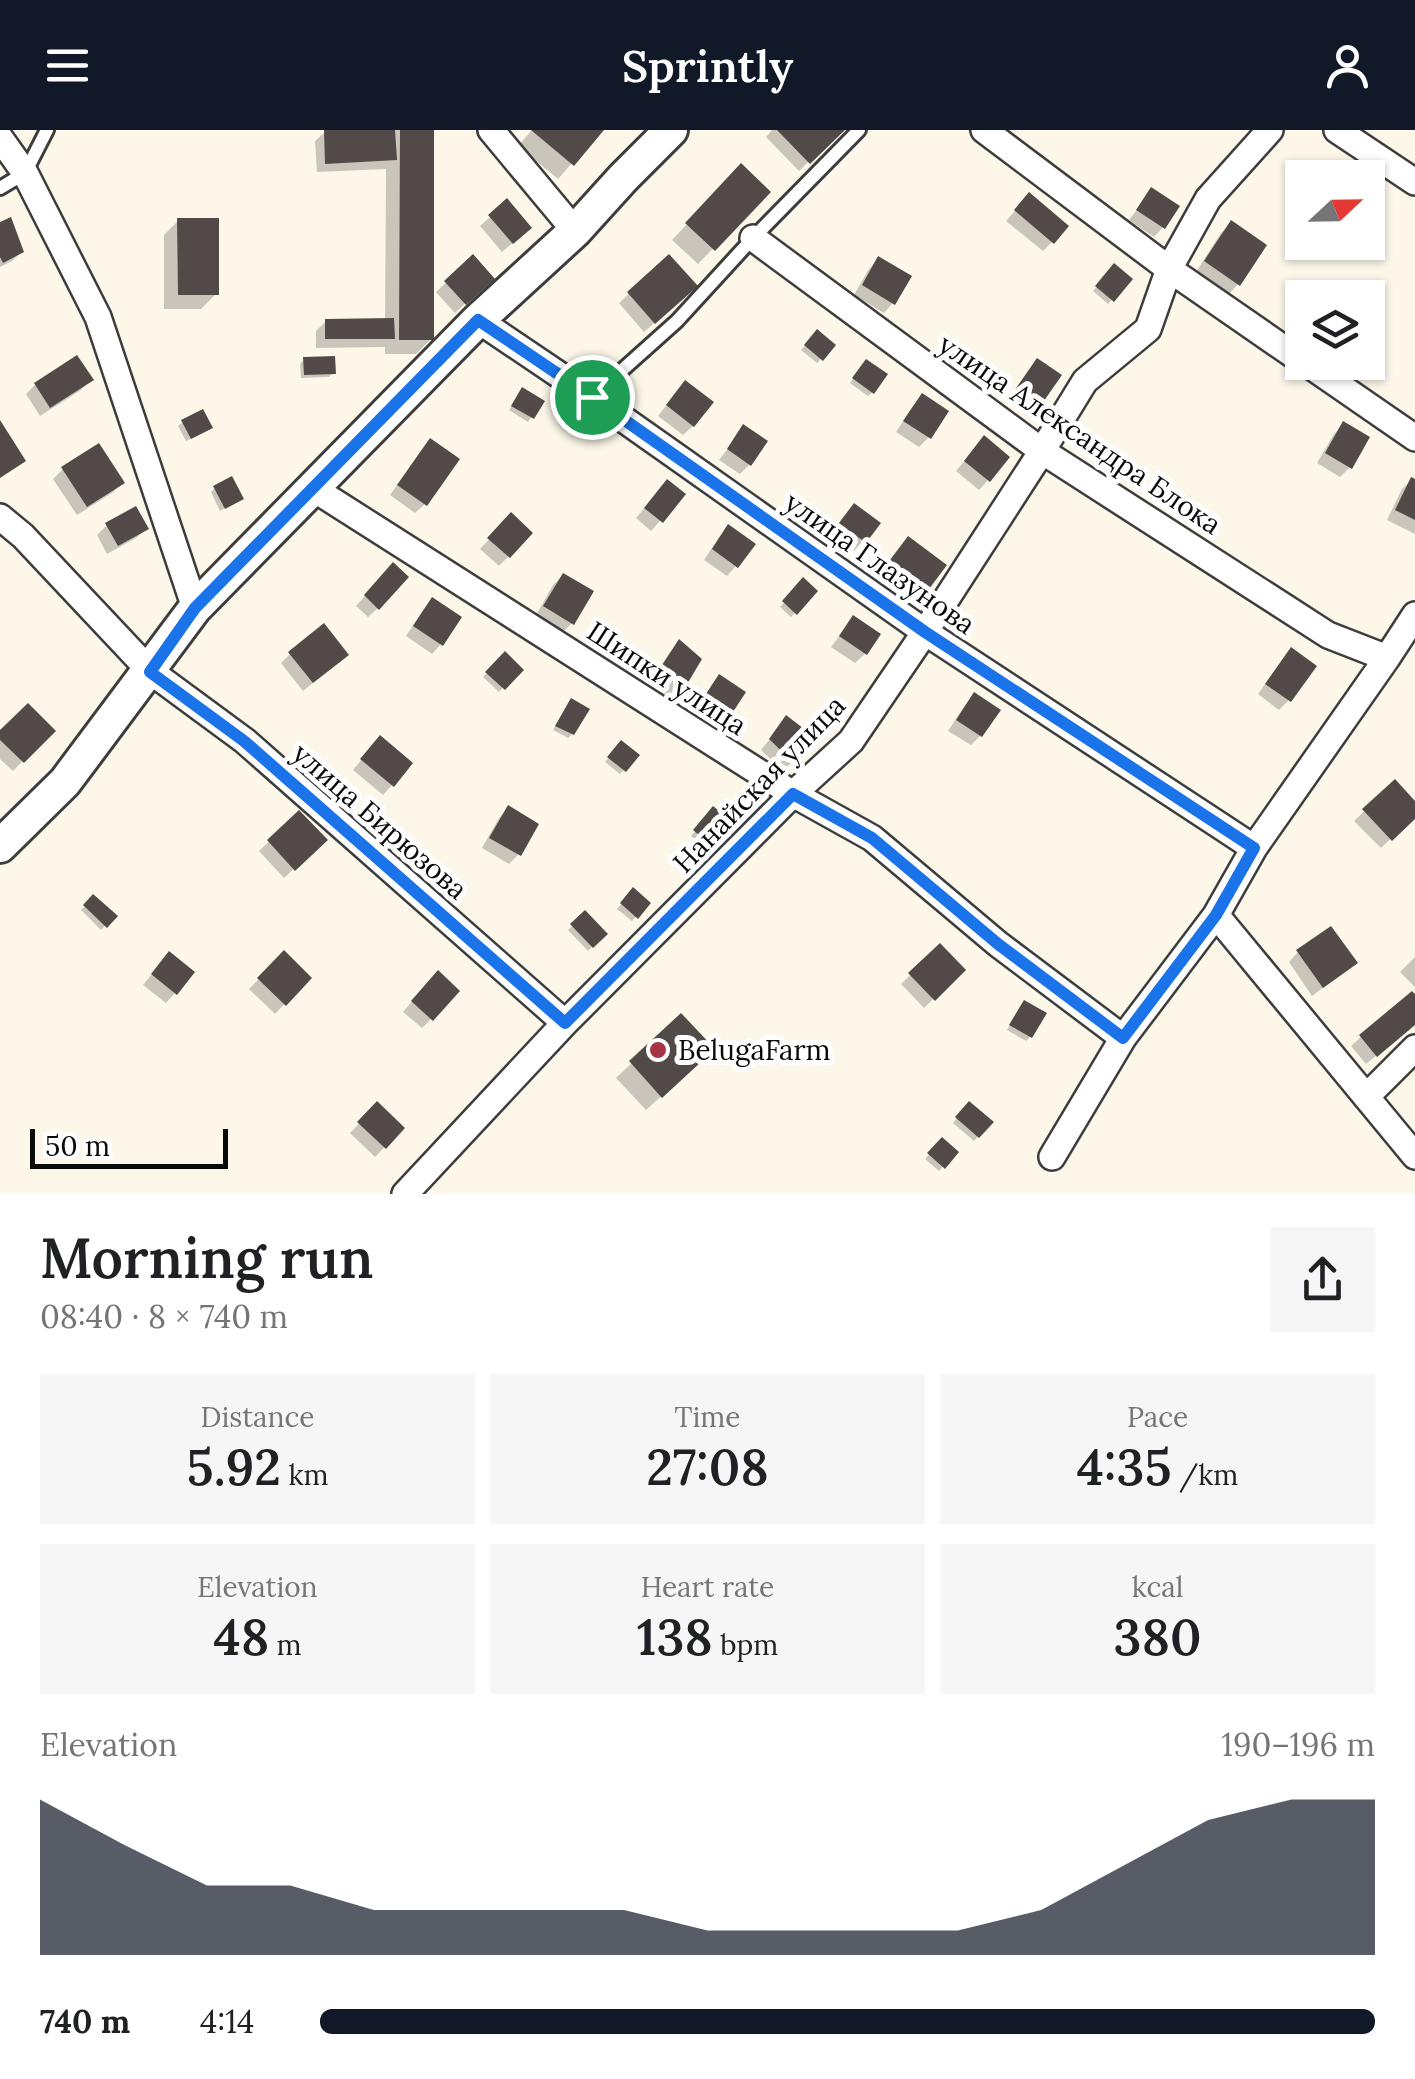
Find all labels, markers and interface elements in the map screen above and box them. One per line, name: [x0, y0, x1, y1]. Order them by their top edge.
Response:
text: Sprintly: [622, 37, 793, 94]
icon: menu: [40, 38, 95, 93]
icon: person: [1320, 38, 1375, 93]
north arrow: [1285, 160, 1385, 260]
map controls: [1285, 160, 1385, 380]
button: layers: [1285, 280, 1385, 380]
street label: улица Александра Блока: [932, 326, 1228, 542]
pin: [550, 355, 635, 440]
icon: arrive: [565, 370, 620, 425]
street label: улица Глазунова: [778, 484, 982, 642]
street label: Шипки улица: [580, 613, 754, 743]
street label: Нанайская улица: [665, 688, 853, 880]
street label: улица Бирюзова: [285, 735, 475, 907]
place label: BelugaFarm: [678, 1032, 831, 1068]
marker: BelugaFarm: [647, 1039, 669, 1061]
scale bar: [30, 1124, 228, 1168]
text: 50 m: [45, 1128, 110, 1164]
text: Morning run: [40, 1223, 373, 1293]
button: share: [1270, 1227, 1375, 1332]
text: 08:40 · 8 × 740 m: [40, 1296, 288, 1337]
text: Distance: [201, 1399, 314, 1435]
text: Time: [675, 1399, 741, 1435]
text: Pace: [1127, 1399, 1188, 1435]
text: 5.92: [187, 1435, 281, 1499]
text: 27:08: [646, 1435, 769, 1499]
text: 4:35: [1077, 1435, 1172, 1499]
text: km: [281, 1457, 328, 1493]
text: /km: [1172, 1457, 1238, 1493]
text: Elevation: [197, 1569, 318, 1605]
text: Heart rate: [641, 1569, 774, 1605]
text: kcal: [1132, 1569, 1183, 1605]
text: 48: [213, 1605, 269, 1669]
text: 138: [637, 1605, 713, 1669]
text: 380: [1114, 1605, 1201, 1669]
text: m: [269, 1627, 302, 1663]
text: bpm: [713, 1627, 778, 1663]
text: Elevation: [40, 1724, 177, 1765]
text: 190–196 m: [1221, 1724, 1375, 1765]
text: 740 m: [40, 2001, 130, 2042]
text: 4:14: [200, 2001, 254, 2042]

